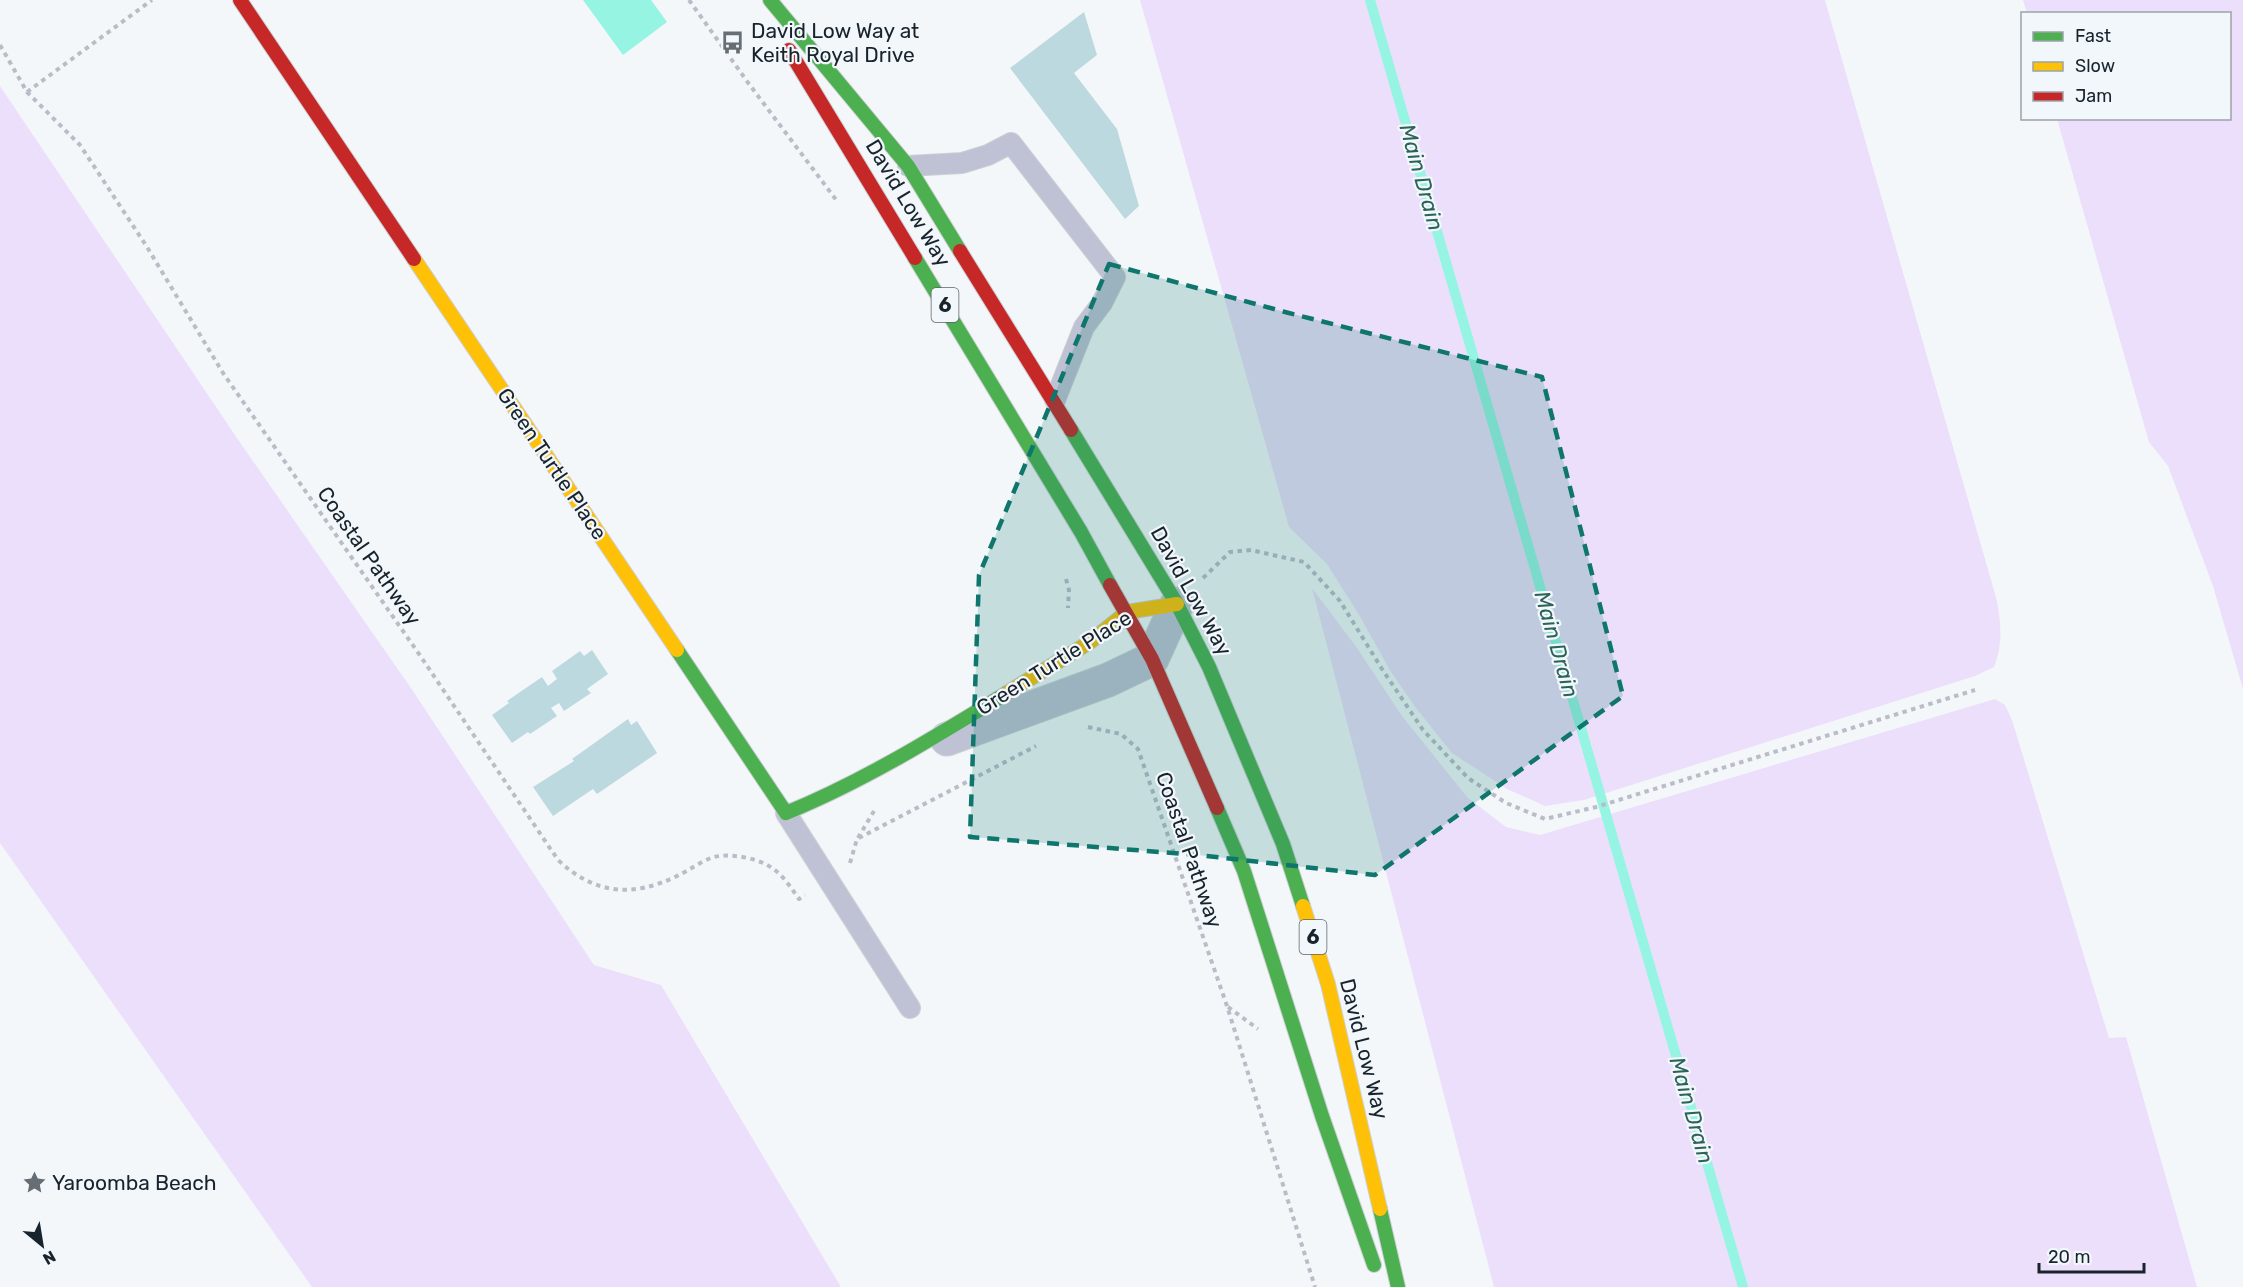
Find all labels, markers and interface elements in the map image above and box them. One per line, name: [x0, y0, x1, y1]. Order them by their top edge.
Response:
legend: [2021, 12, 2231, 120]
place label: David Low Way at Keith Royal Drive: [751, 18, 919, 67]
text: Fast: [2075, 25, 2111, 47]
bus stop icon: David Low Way at Keith Royal Drive: [720, 30, 746, 56]
text: Slow: [2075, 55, 2115, 77]
text: Jam: [2075, 85, 2112, 107]
water label: Main Drain: [1393, 121, 1450, 234]
street label: David Low Way: [861, 135, 956, 271]
road number: 6: [932, 288, 958, 322]
street label: Green Turtle Place: [492, 383, 612, 544]
street label: Coastal Pathway: [312, 482, 427, 630]
street label: David Low Way: [1146, 522, 1237, 660]
water label: Main Drain: [1528, 588, 1585, 701]
street label: Green Turtle Place: [972, 605, 1136, 720]
street label: Coastal Pathway: [1151, 768, 1228, 932]
road number: 6: [1300, 920, 1326, 954]
street label: David Low Way: [1335, 976, 1394, 1122]
water label: Main Drain: [1663, 1054, 1720, 1167]
place icon: Yaroomba Beach: [21, 1170, 47, 1196]
place label: Yaroomba Beach: [52, 1170, 217, 1195]
north arrow: [12, 1215, 72, 1275]
scale bar: [2039, 1236, 2144, 1274]
text: N: [40, 1246, 59, 1269]
text: 20 m: [2048, 1246, 2090, 1268]

